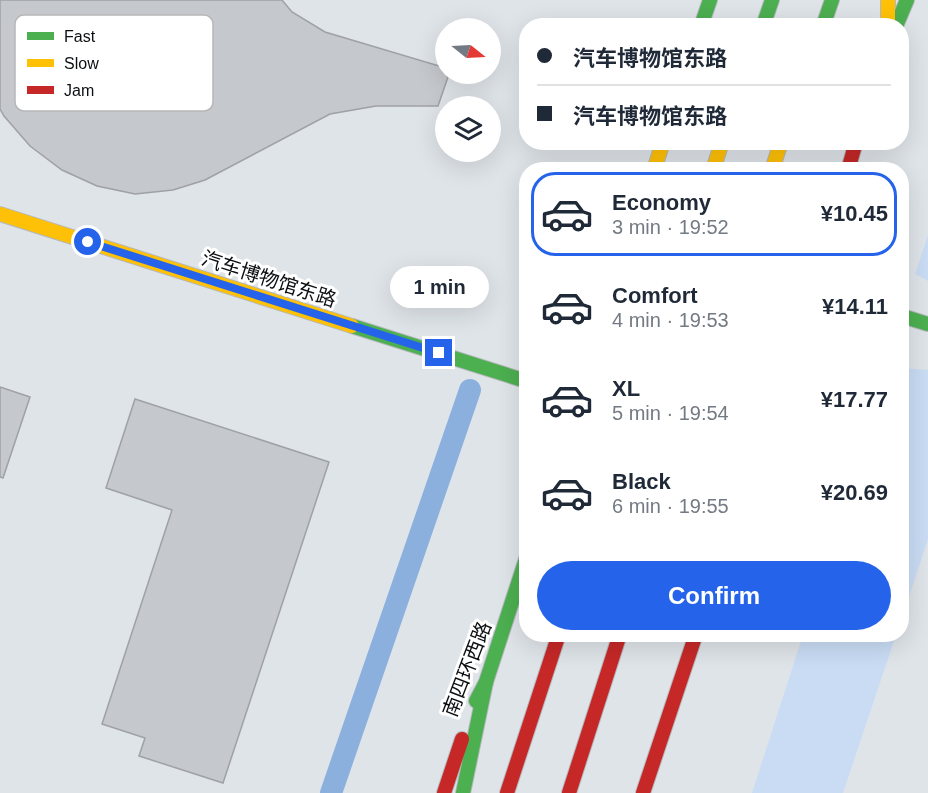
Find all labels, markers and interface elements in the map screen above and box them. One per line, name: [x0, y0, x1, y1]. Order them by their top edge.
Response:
legend: [15, 15, 213, 111]
north arrow: [435, 18, 501, 84]
map controls: [435, 18, 501, 162]
text: Fast: [64, 28, 96, 45]
text: 汽车博物馆东路: [573, 46, 727, 71]
text: Slow: [64, 55, 99, 72]
text: Jam: [64, 82, 94, 99]
button: layers: [435, 96, 501, 162]
text: 汽车博物馆东路: [573, 104, 727, 129]
icon: car: [540, 187, 594, 241]
text: Economy: [612, 190, 711, 215]
text: ¥10.45: [821, 201, 888, 226]
text: 3 min · 19:52: [612, 216, 729, 238]
route start: [74, 228, 101, 255]
street label: 汽车博物馆东路: [199, 247, 339, 311]
callout: 1 min: [390, 266, 488, 308]
text: 1 min: [413, 276, 466, 298]
icon: car: [540, 280, 594, 334]
text: Comfort: [612, 283, 698, 308]
text: ¥14.11: [822, 294, 888, 319]
text: 4 min · 19:53: [612, 309, 729, 331]
route end: [425, 339, 452, 366]
icon: car: [540, 373, 594, 427]
text: XL: [612, 376, 640, 401]
text: ¥17.77: [821, 387, 888, 412]
text: 5 min · 19:54: [612, 402, 729, 424]
icon: car: [540, 466, 594, 520]
text: Black: [612, 469, 671, 494]
text: ¥20.69: [821, 480, 888, 505]
text: 6 min · 19:55: [612, 495, 729, 517]
button: Confirm: [537, 561, 891, 630]
street label: 南四环西路: [439, 618, 495, 720]

